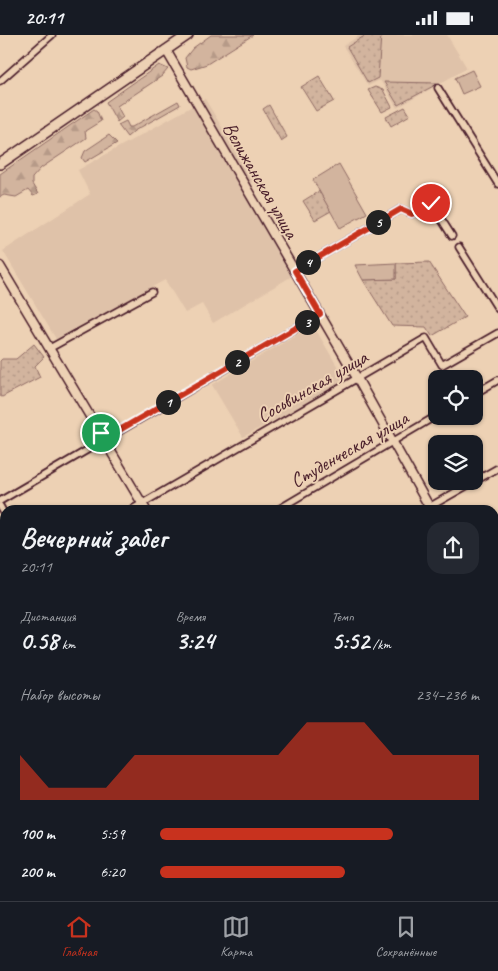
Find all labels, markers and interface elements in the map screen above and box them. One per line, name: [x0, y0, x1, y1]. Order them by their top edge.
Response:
text: 20:11: [25, 6, 63, 30]
street label: Велижанская улица: [217, 118, 305, 245]
pin: [410, 182, 452, 224]
icon: check: [417, 189, 445, 217]
pin: 5: [366, 209, 390, 235]
text: 5: [375, 214, 382, 231]
pin: 4: [296, 249, 320, 275]
text: 4: [305, 254, 312, 271]
pin: 3: [294, 309, 320, 335]
text: 3: [304, 314, 311, 331]
street label: Сосьвинская улица: [252, 344, 373, 428]
pin: 2: [224, 349, 250, 375]
text: 2: [234, 354, 241, 371]
map controls: [428, 370, 483, 490]
button: locate: [428, 370, 483, 425]
pin: 1: [156, 389, 180, 415]
text: 1: [165, 394, 172, 411]
street label: Студенческая улица: [286, 405, 414, 493]
pin: [80, 412, 122, 454]
icon: arrive: [87, 419, 115, 447]
button: layers: [428, 435, 483, 490]
text: Вечерний забег: [20, 520, 167, 555]
button: share: [427, 522, 479, 574]
text: 20:11: [20, 557, 52, 577]
text: Дистанция: [20, 608, 76, 625]
text: Время: [176, 608, 205, 625]
text: Темп: [331, 608, 354, 625]
text: 0.58: [20, 625, 58, 657]
text: 3:24: [176, 625, 214, 657]
text: 5:52: [331, 625, 369, 657]
text: km: [58, 636, 75, 653]
text: /km: [369, 636, 391, 653]
text: Набор высоты: [20, 685, 99, 705]
text: 234–236 m: [416, 685, 479, 705]
text: 100 m: [20, 824, 55, 844]
text: 5:59: [100, 824, 125, 844]
text: 200 m: [20, 862, 55, 882]
text: 6:20: [100, 862, 125, 882]
tab: Главная: [62, 913, 97, 960]
tab: Карта: [220, 913, 252, 960]
tab: Сохранённые: [376, 913, 436, 960]

